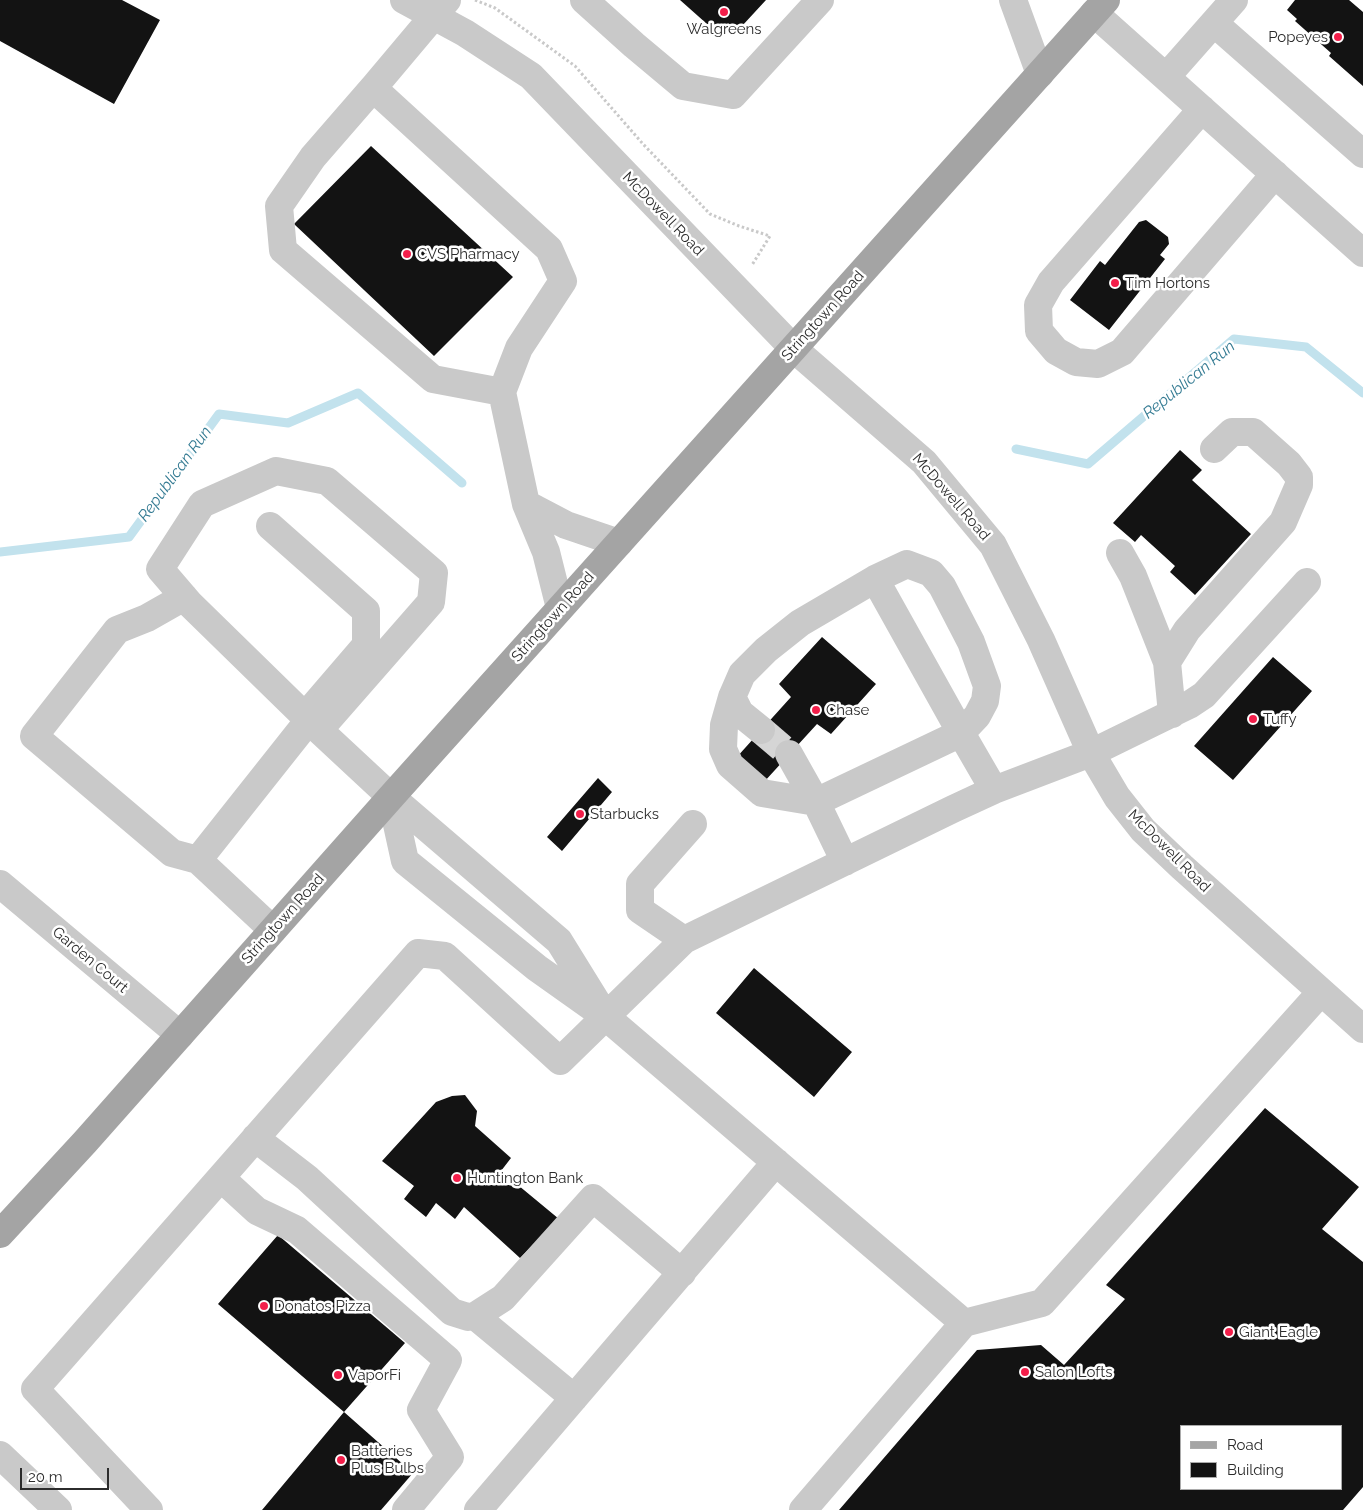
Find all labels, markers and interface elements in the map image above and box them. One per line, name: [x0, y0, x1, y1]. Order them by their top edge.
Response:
marker: Walgreens: [718, 6, 730, 18]
place label: Walgreens: [686, 20, 762, 38]
place label: Popeyes: [1268, 28, 1328, 46]
marker: Popeyes: [1332, 31, 1344, 43]
street label: McDowell Road: [619, 168, 707, 260]
place label: CVS Pharmacy: [417, 245, 520, 263]
marker: CVS Pharmacy: [401, 248, 413, 260]
street label: Stringtown Road: [778, 267, 868, 365]
place label: Tim Hortons: [1125, 274, 1210, 292]
marker: Tim Hortons: [1109, 277, 1121, 289]
water label: Republican Run: [1139, 337, 1239, 423]
water label: Republican Run: [134, 423, 216, 525]
street label: McDowell Road: [908, 450, 994, 544]
street label: Stringtown Road: [508, 568, 598, 666]
place label: Chase: [826, 701, 869, 719]
marker: Chase: [810, 704, 822, 716]
place label: Tuffy: [1263, 710, 1297, 728]
marker: Tuffy: [1247, 713, 1259, 725]
place label: Starbucks: [590, 805, 659, 823]
street label: McDowell Road: [1124, 806, 1214, 896]
marker: Starbucks: [574, 808, 586, 820]
street label: Stringtown Road: [238, 870, 328, 968]
street label: Garden Court: [49, 923, 131, 997]
place label: Huntington Bank: [467, 1169, 583, 1187]
marker: Huntington Bank: [451, 1172, 463, 1184]
place label: Donatos Pizza: [274, 1297, 371, 1315]
marker: Donatos Pizza: [258, 1300, 270, 1312]
place label: Giant Eagle: [1239, 1323, 1318, 1341]
marker: Giant Eagle: [1223, 1326, 1235, 1338]
place label: Salon Lofts: [1035, 1363, 1112, 1381]
place label: VaporFi: [348, 1366, 401, 1384]
marker: Salon Lofts: [1019, 1366, 1031, 1378]
marker: VaporFi: [332, 1369, 344, 1381]
legend: [1180, 1425, 1343, 1490]
text: Road: [1227, 1436, 1263, 1454]
place label: Batteries Plus Bulbs: [351, 1442, 424, 1477]
marker: Batteries Plus Bulbs: [335, 1454, 347, 1466]
scale bar: [22, 1458, 111, 1490]
text: Building: [1227, 1461, 1284, 1479]
text: 20 m: [28, 1468, 63, 1486]

